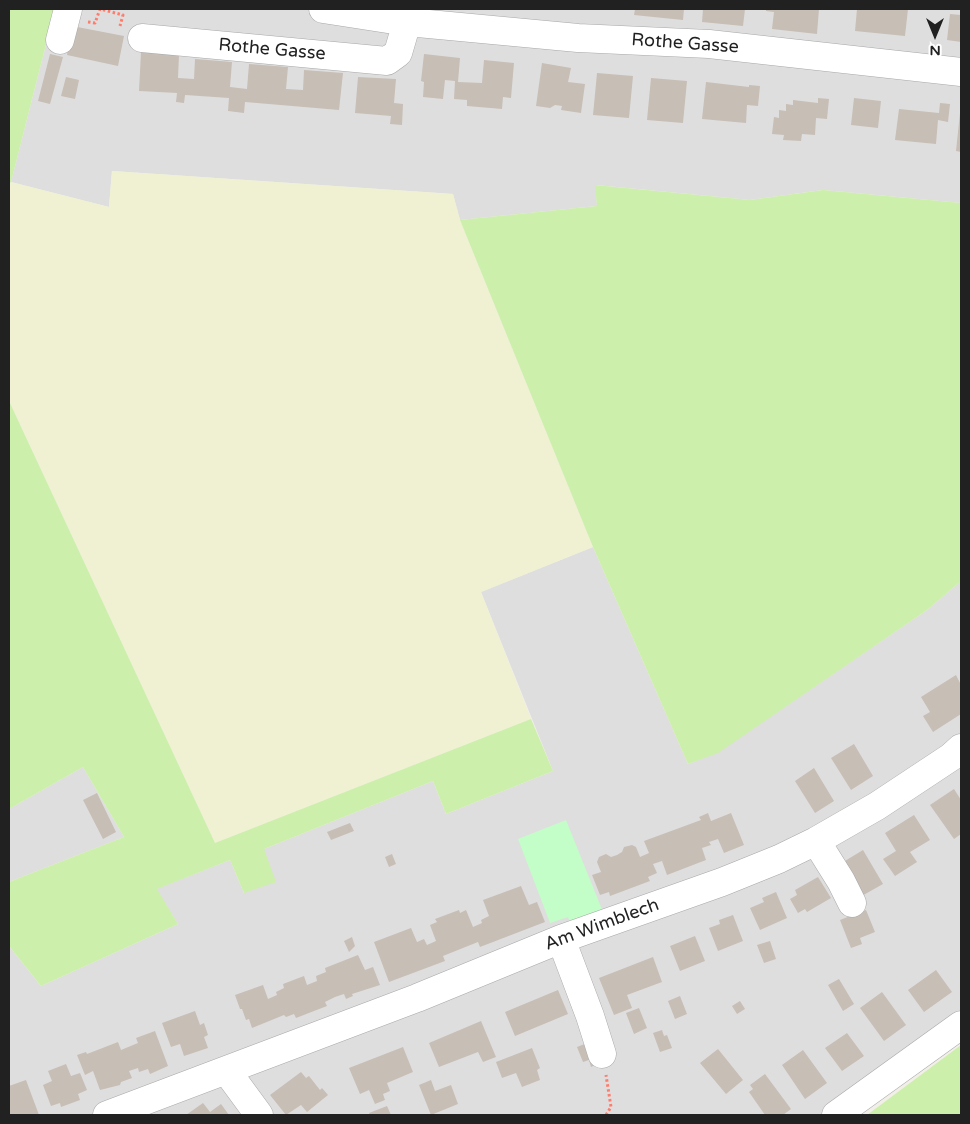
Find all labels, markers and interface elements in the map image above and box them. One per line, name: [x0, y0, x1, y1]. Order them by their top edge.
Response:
north arrow: [910, 10, 960, 60]
street label: Rothe Gasse: [631, 29, 739, 59]
street label: Rothe Gasse: [217, 35, 327, 65]
text: N: [929, 42, 941, 59]
street label: Am Wimblech: [542, 894, 662, 956]

